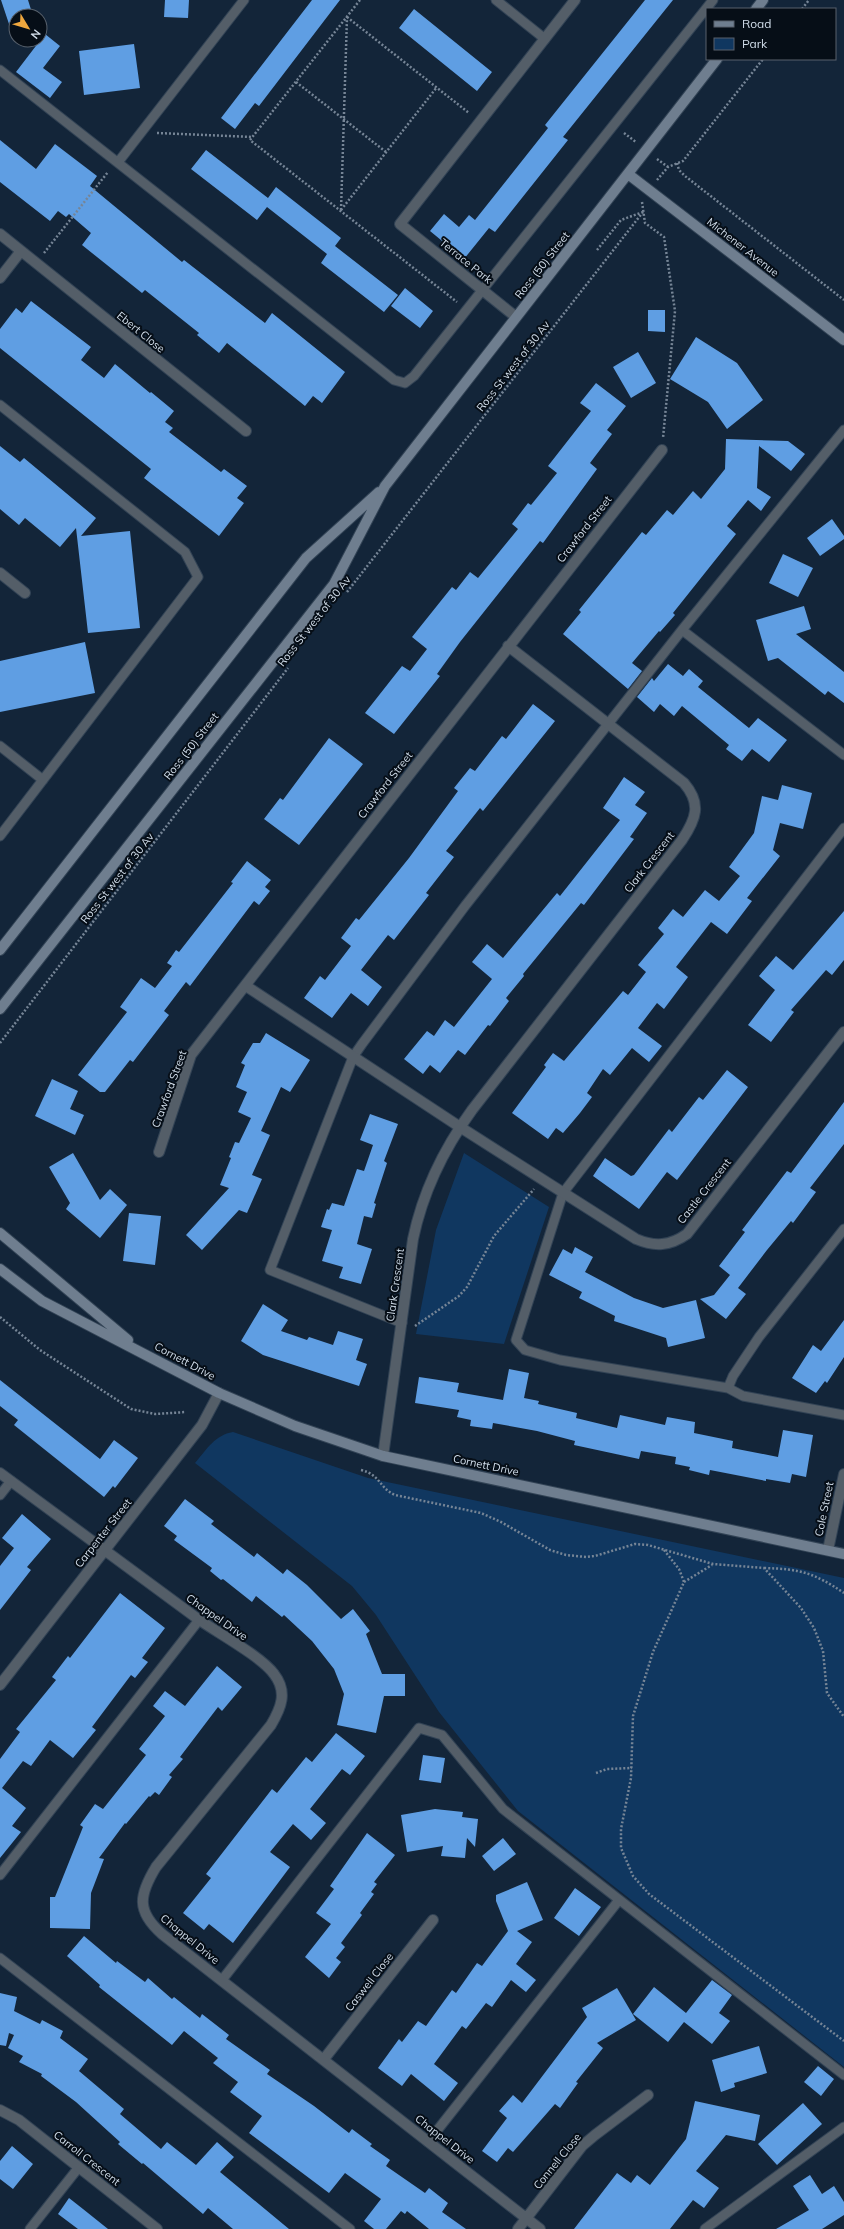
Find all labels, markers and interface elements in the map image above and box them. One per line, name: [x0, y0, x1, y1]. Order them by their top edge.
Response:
north arrow: [8, 8, 48, 48]
legend: [706, 8, 836, 60]
text: Road: [742, 16, 771, 31]
text: N: [28, 27, 44, 42]
text: Park: [742, 36, 768, 51]
street label: Michener Avenue: [704, 215, 782, 279]
street label: Ross (50) Street: [512, 229, 573, 301]
street label: Terrace Park: [437, 236, 495, 287]
street label: Ebert Close: [114, 308, 168, 356]
street label: Ross St west of 30 Av: [473, 318, 553, 414]
street label: Crawford Street: [553, 493, 615, 565]
street label: Ross St west of 30 Av: [274, 573, 354, 669]
street label: Ross (50) Street: [161, 710, 222, 782]
street label: Crawford Street: [354, 749, 416, 821]
street label: Clark Crescent: [621, 829, 677, 895]
street label: Ross St west of 30 Av: [77, 830, 157, 926]
street label: Crawford Street: [149, 1048, 190, 1130]
street label: Castle Crescent: [674, 1155, 734, 1227]
street label: Clark Crescent: [383, 1247, 407, 1323]
street label: Cornett Drive: [152, 1339, 218, 1383]
street label: Cornett Drive: [452, 1451, 520, 1479]
street label: Cole Street: [811, 1480, 837, 1538]
street label: Carpenter Street: [72, 1495, 134, 1570]
street label: Chappel Drive: [184, 1591, 250, 1643]
street label: Chappel Drive: [158, 1911, 222, 1967]
street label: Caswell Close: [342, 1950, 396, 2014]
street label: Chappel Drive: [412, 2111, 478, 2167]
street label: Carroll Crescent: [51, 2128, 123, 2188]
street label: Connell Close: [530, 2130, 584, 2192]

